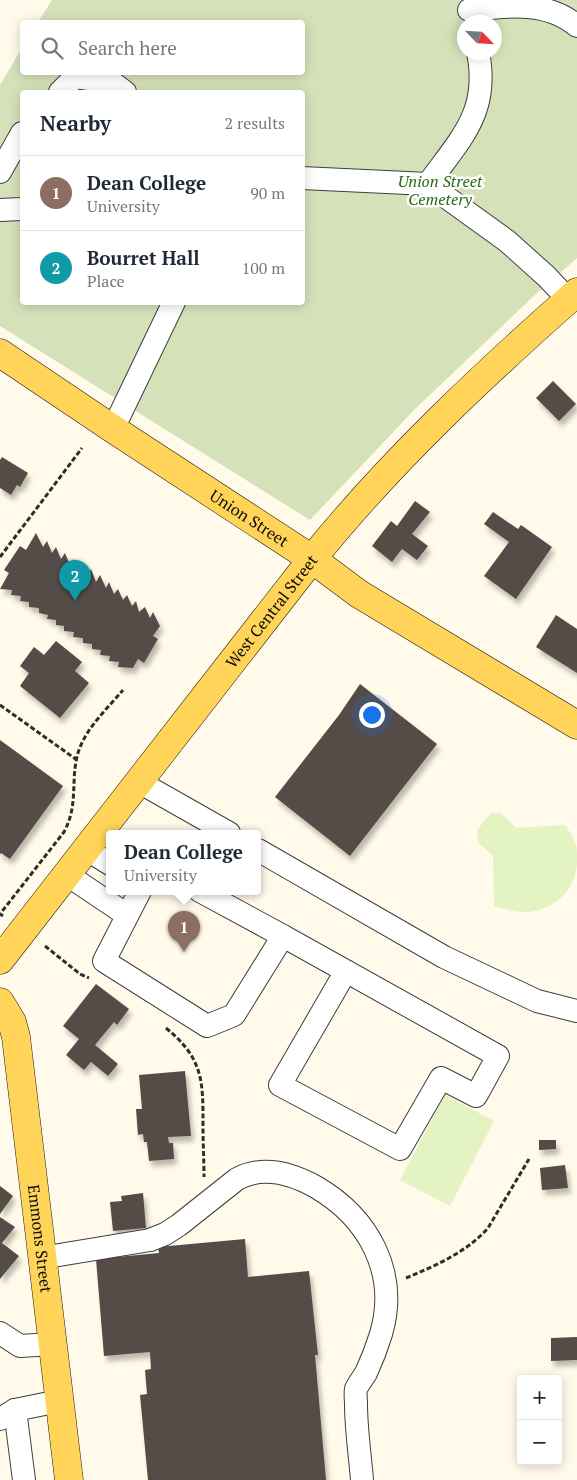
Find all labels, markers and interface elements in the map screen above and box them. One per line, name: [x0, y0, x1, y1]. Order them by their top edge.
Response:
north arrow: [457, 15, 502, 60]
search box: [20, 20, 305, 75]
icon: search: [38, 34, 66, 62]
text: Search here: [78, 35, 177, 60]
text: Nearby: [40, 109, 111, 137]
text: 2 results: [225, 112, 285, 134]
text: Dean College: [87, 170, 206, 195]
park label: Union Street Cemetery: [398, 170, 483, 210]
text: 1: [51, 182, 61, 204]
text: 90 m: [250, 182, 285, 204]
text: University: [87, 195, 160, 217]
text: Bourret Hall: [87, 245, 200, 270]
text: 2: [51, 257, 61, 279]
text: 100 m: [242, 257, 285, 279]
text: Place: [87, 270, 125, 292]
street label: Union Street: [206, 484, 293, 552]
street label: West Central Street: [220, 550, 322, 672]
pin: 2: [59, 560, 91, 601]
your location: [359, 702, 385, 728]
popup: [106, 830, 261, 895]
text: Dean College: [124, 839, 243, 864]
text: University: [124, 864, 197, 886]
pin: 1: [168, 911, 200, 952]
street label: Emmons Street: [23, 1183, 58, 1294]
map controls: [517, 1375, 562, 1465]
button: +: [517, 1375, 562, 1420]
button: −: [517, 1420, 562, 1465]

